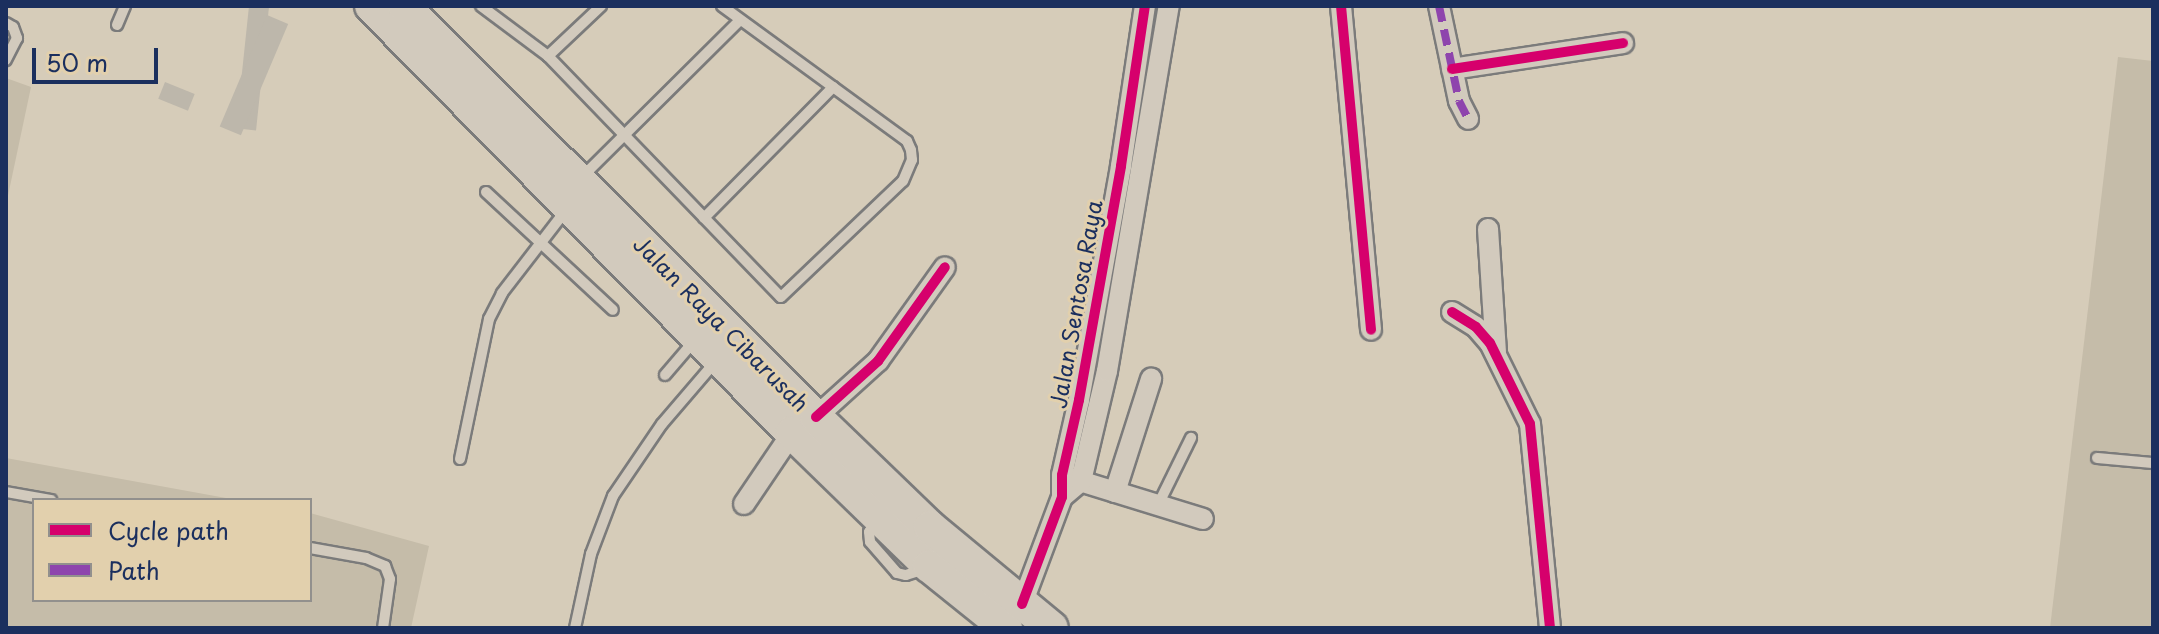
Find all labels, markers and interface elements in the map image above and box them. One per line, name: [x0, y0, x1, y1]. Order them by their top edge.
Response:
scale bar: [36, 32, 162, 82]
text: 50 m: [46, 44, 108, 80]
street label: Jalan Sentosa Raya: [1043, 197, 1107, 411]
street label: Jalan Raya Cibarusah: [629, 230, 815, 416]
legend: [32, 498, 312, 602]
text: Cycle path: [108, 512, 229, 548]
text: Path: [108, 552, 160, 588]

